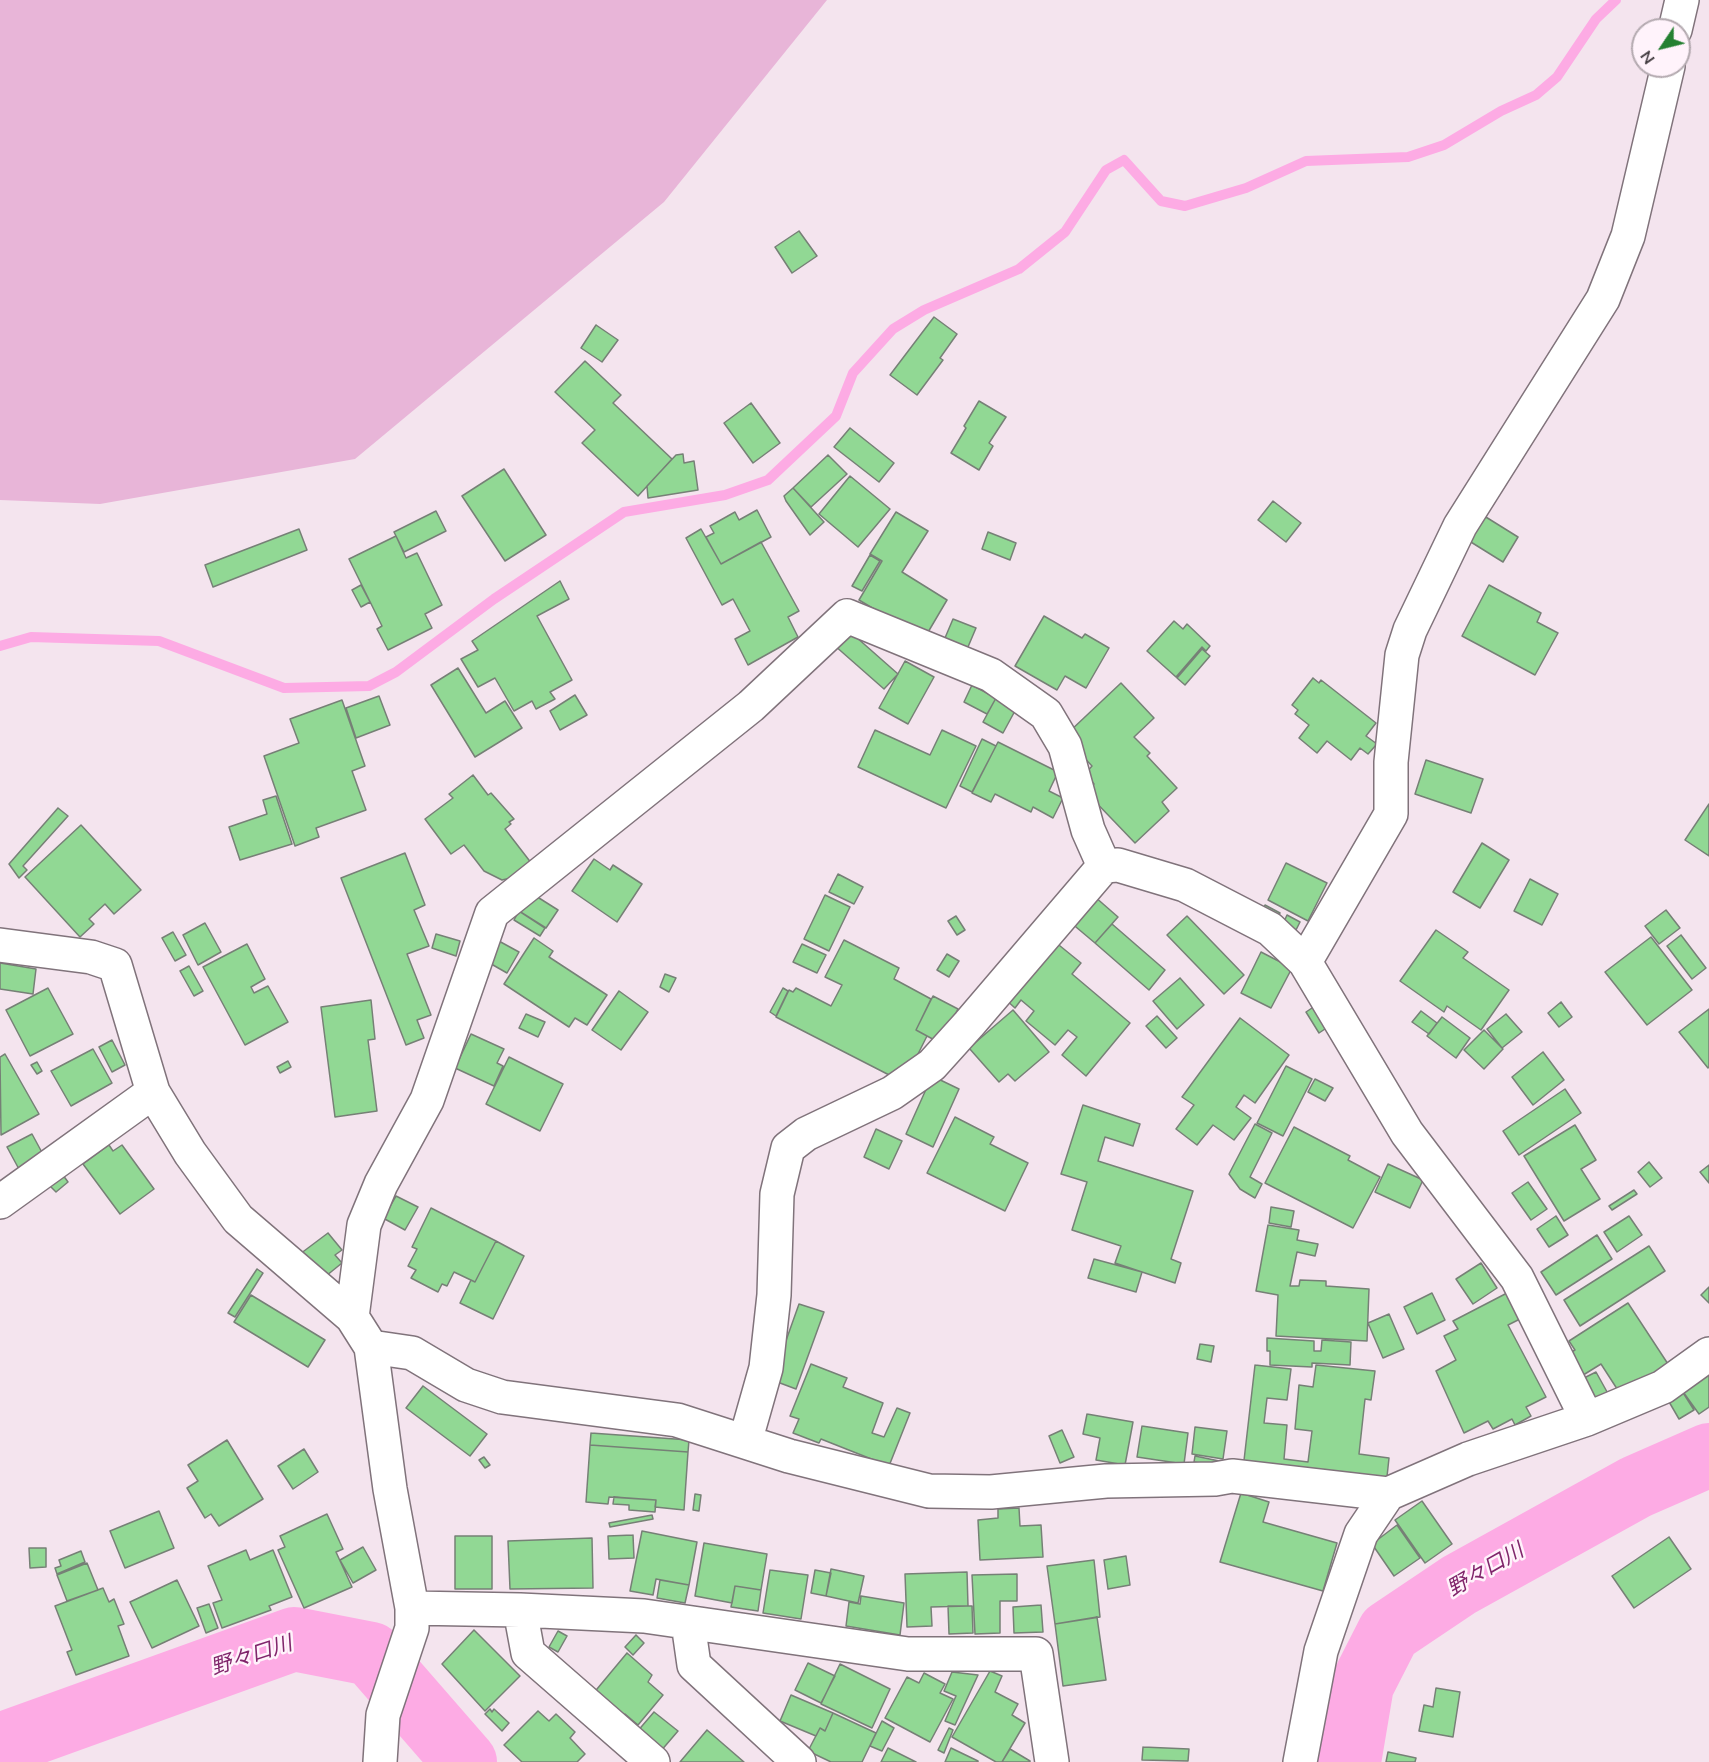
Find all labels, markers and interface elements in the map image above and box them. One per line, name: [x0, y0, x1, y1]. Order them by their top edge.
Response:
north arrow: [1631, 18, 1691, 78]
text: N: [1635, 46, 1660, 68]
water label: 野々口川: [1443, 1539, 1529, 1603]
water label: 野々口川: [208, 1632, 296, 1682]

